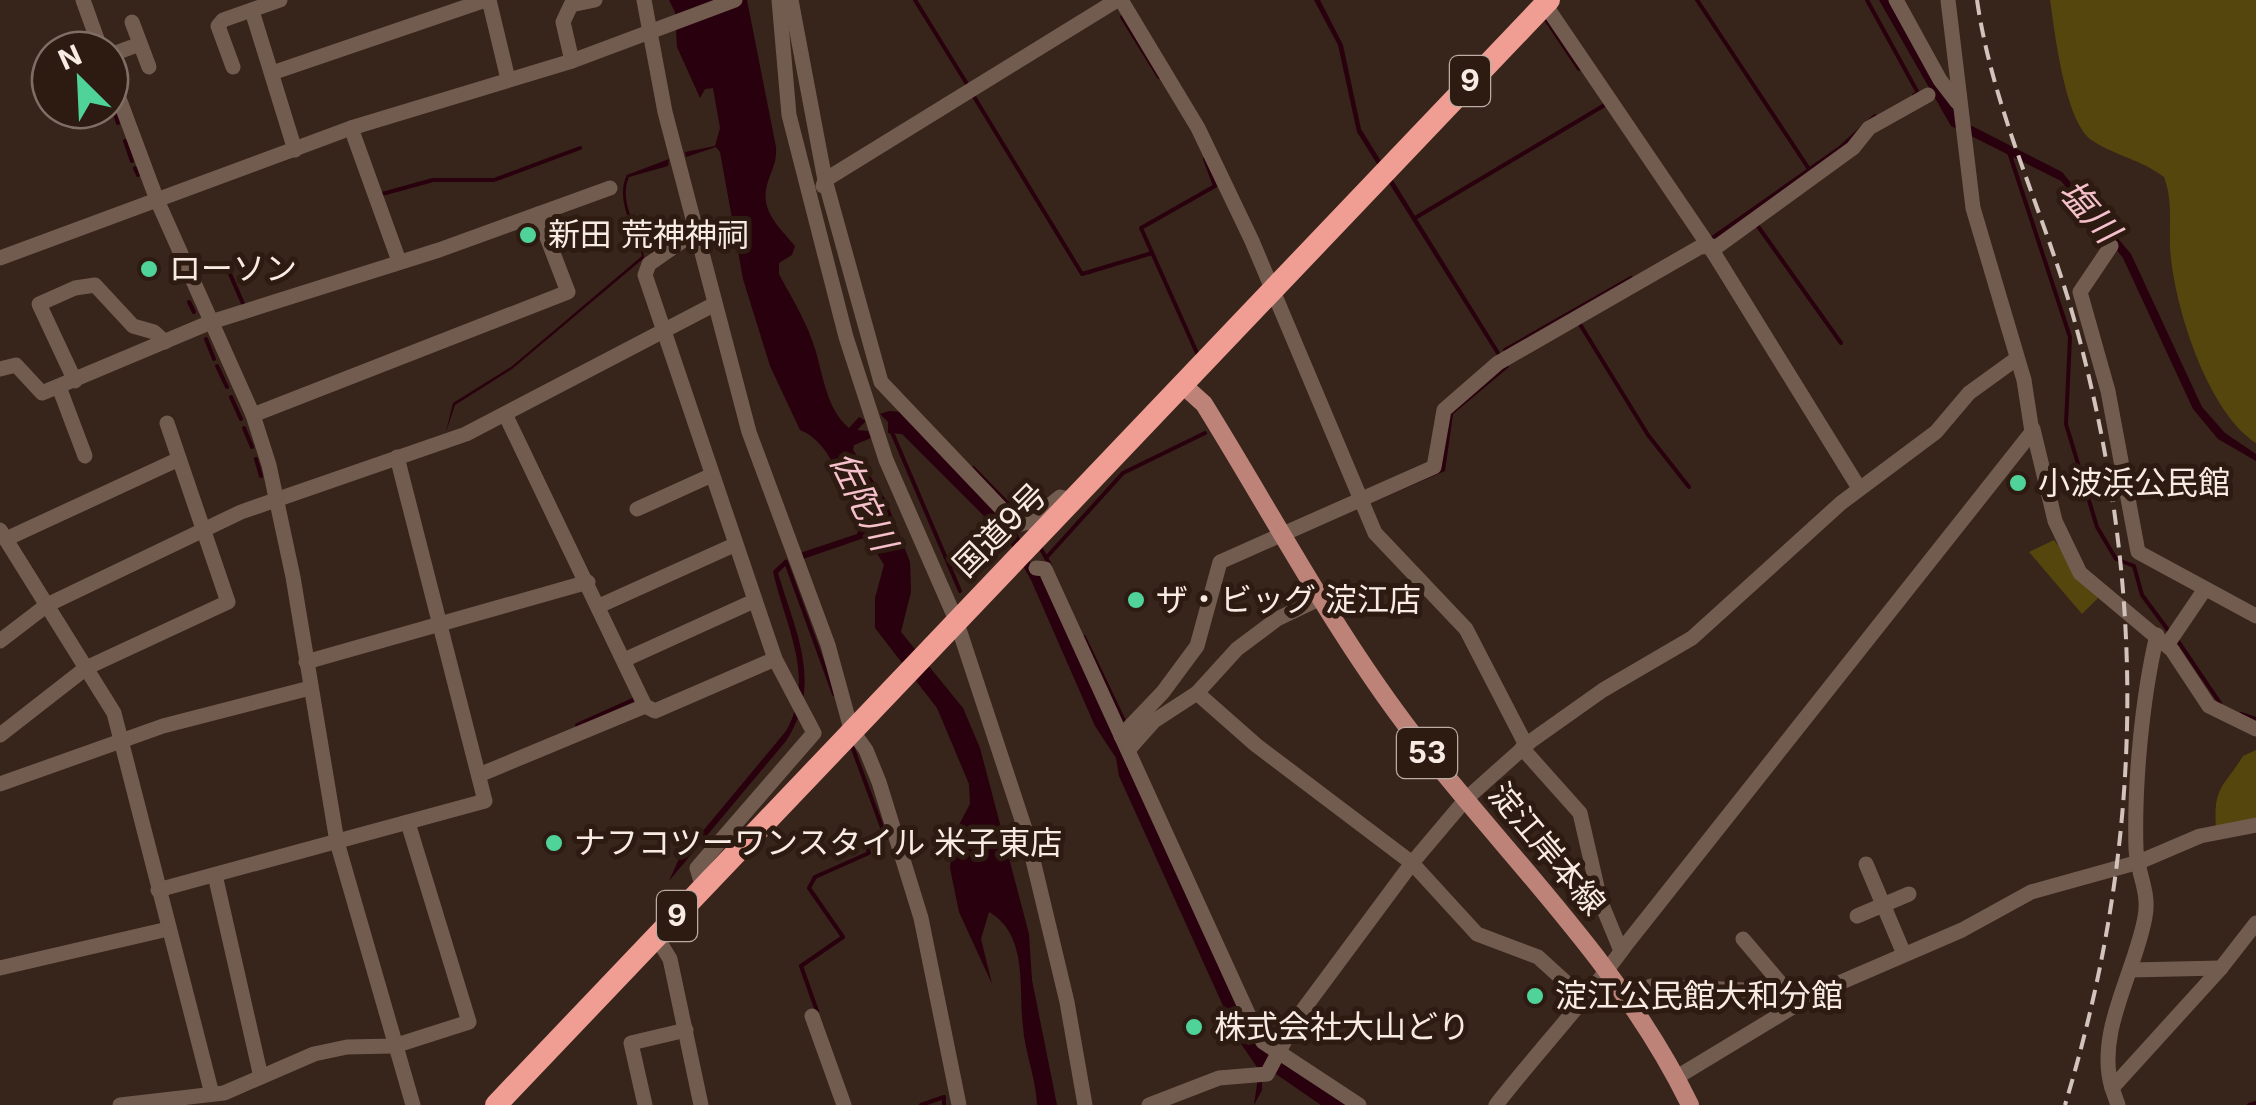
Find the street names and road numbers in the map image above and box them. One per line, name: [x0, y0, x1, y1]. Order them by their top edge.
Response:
road number: 9: [1450, 56, 1490, 106]
street label: 国道9号: [945, 475, 1054, 584]
road number: 53: [1397, 728, 1457, 778]
street label: 淀江岸本線: [1481, 775, 1614, 923]
road number: 9: [657, 891, 697, 941]

